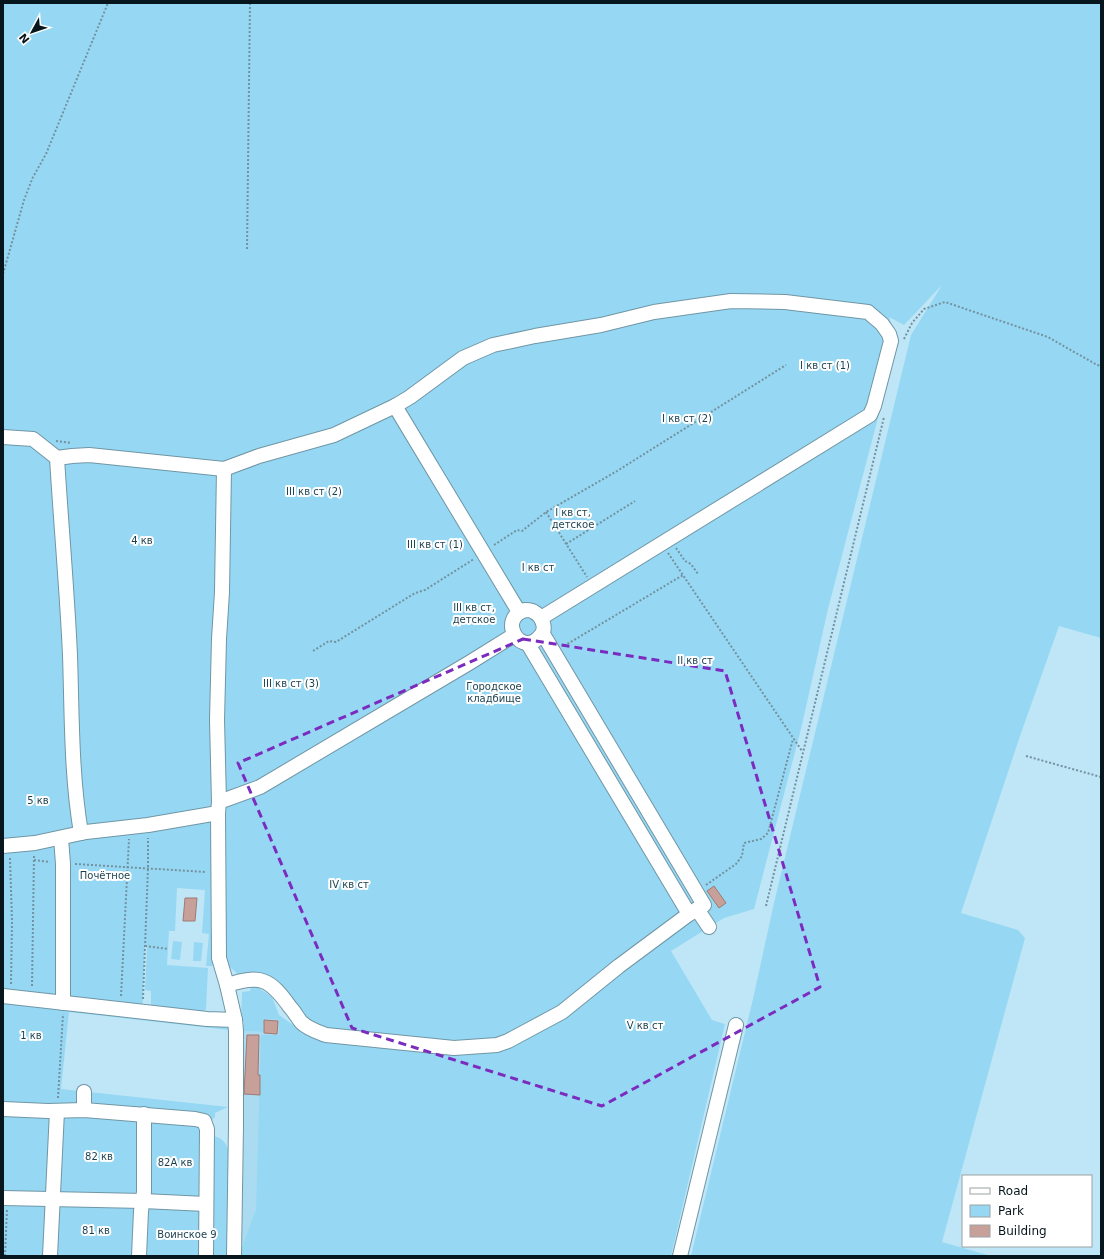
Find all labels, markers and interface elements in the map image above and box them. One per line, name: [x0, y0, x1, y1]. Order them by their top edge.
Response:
north arrow: [12, 12, 52, 52]
text: N: [17, 30, 33, 46]
park label: I кв ст (1): [800, 360, 850, 371]
park label: I кв ст (2): [662, 413, 712, 424]
park label: III кв ст (2): [286, 486, 342, 497]
park label: I кв ст, детское: [552, 507, 594, 530]
park label: 4 кв: [131, 535, 153, 546]
park label: III кв ст (1): [407, 539, 463, 550]
park label: I кв ст: [522, 562, 554, 573]
park label: III кв ст, детское: [453, 602, 495, 625]
park label: II кв ст: [677, 655, 713, 666]
park label: III кв ст (3): [263, 678, 319, 689]
park label: Городское кладбище: [466, 681, 522, 704]
park label: 5 кв: [27, 795, 49, 806]
park label: Почётное: [80, 870, 130, 881]
park label: IV кв ст: [329, 879, 369, 890]
park label: V кв ст: [627, 1020, 663, 1031]
park label: 1 кв: [20, 1030, 42, 1041]
park label: 82 кв: [85, 1151, 113, 1162]
park label: 82А кв: [158, 1157, 192, 1168]
legend: [962, 1175, 1092, 1247]
text: Road: [998, 1184, 1028, 1198]
text: Park: [998, 1204, 1024, 1218]
text: Building: [998, 1224, 1047, 1238]
park label: 81 кв: [82, 1225, 110, 1236]
park label: Воинское 9: [157, 1229, 217, 1240]

